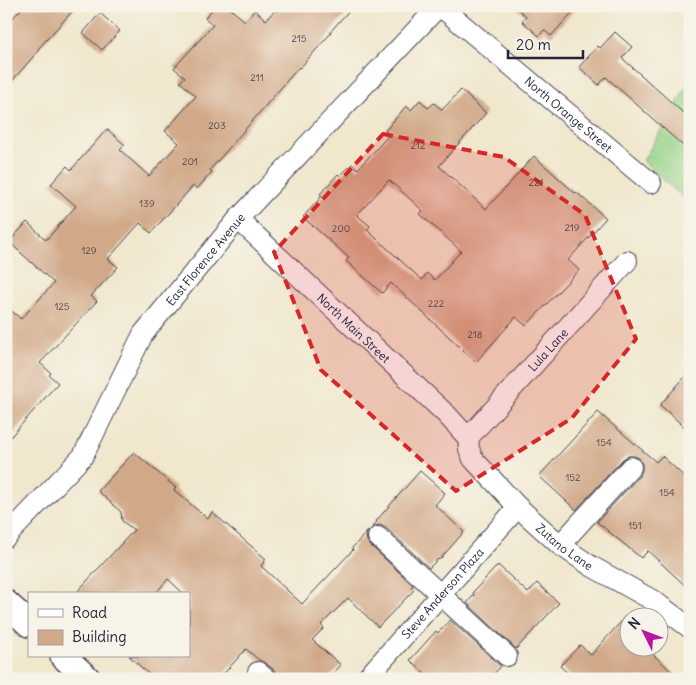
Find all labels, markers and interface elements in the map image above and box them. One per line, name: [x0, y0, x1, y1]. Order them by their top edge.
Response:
scale bar: [508, 28, 584, 60]
house number: 215: [291, 32, 307, 45]
text: 20 m: [516, 35, 551, 54]
house number: 211: [250, 71, 264, 84]
street label: North Orange Street: [522, 73, 616, 155]
house number: 203: [208, 119, 226, 132]
house number: 212: [411, 139, 426, 152]
house number: 201: [182, 155, 198, 168]
house number: 221: [529, 176, 543, 189]
house number: 139: [139, 197, 155, 210]
street label: East Florence Avenue: [162, 209, 248, 308]
house number: 219: [564, 221, 580, 234]
house number: 200: [332, 222, 350, 235]
house number: 129: [81, 244, 97, 257]
street label: North Main Street: [314, 290, 394, 366]
house number: 222: [428, 297, 445, 310]
house number: 125: [54, 300, 70, 313]
street label: Lula Lane: [524, 325, 571, 374]
house number: 218: [467, 328, 483, 341]
house number: 154: [596, 436, 612, 449]
house number: 152: [565, 471, 581, 484]
house number: 154: [659, 486, 675, 499]
house number: 151: [628, 519, 642, 532]
street label: Zutano Lane: [533, 520, 596, 573]
street label: Steve Anderson Plaza: [398, 544, 486, 641]
legend: [28, 592, 190, 658]
text: Road: [72, 603, 107, 622]
north arrow: [618, 608, 668, 658]
text: N: [624, 614, 644, 633]
text: Building: [72, 627, 127, 646]

